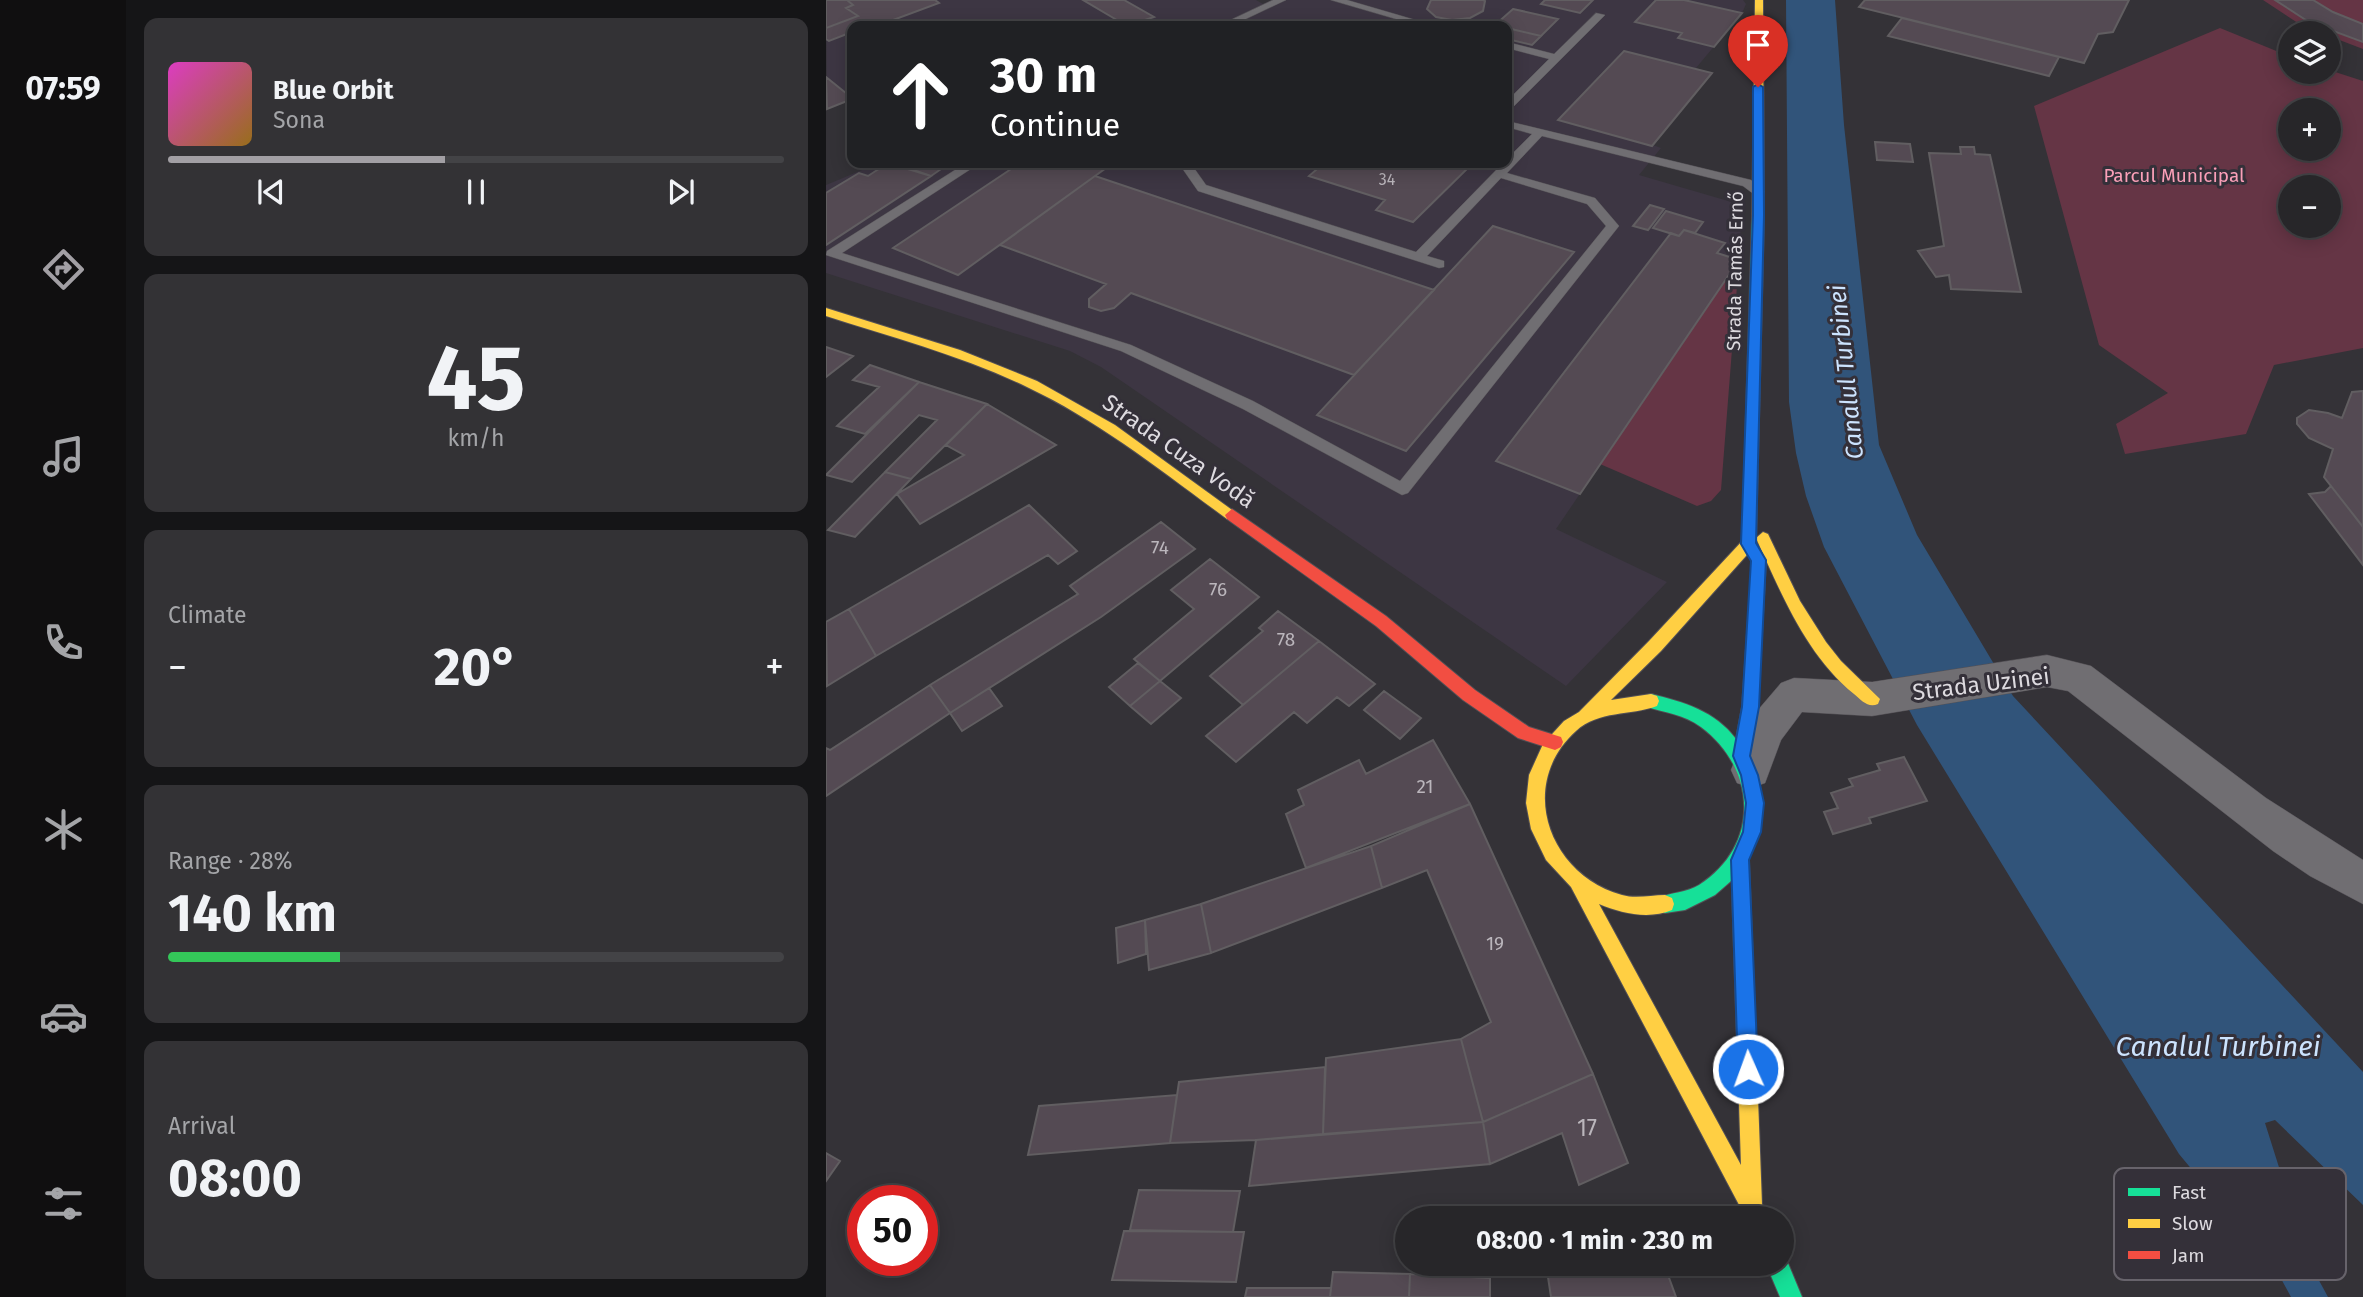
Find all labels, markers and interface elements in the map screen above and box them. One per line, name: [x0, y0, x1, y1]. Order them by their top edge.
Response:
pin: [1728, 15, 1788, 87]
map controls: [2278, 21, 2341, 238]
button: layers: [2278, 21, 2341, 84]
icon: arrive: [1739, 26, 1777, 64]
text: 30 m: [990, 46, 1097, 105]
icon: ahead: [875, 49, 966, 140]
text: 07:59: [25, 69, 101, 107]
text: Blue Orbit: [273, 75, 393, 106]
button: +: [2278, 98, 2341, 161]
text: Sona: [273, 106, 325, 134]
text: Continue: [990, 106, 1120, 144]
park label: Parcul Municipal: [2103, 164, 2245, 187]
house number: 34: [1379, 170, 1396, 189]
icon: previous: [252, 173, 290, 211]
icon: pause: [457, 173, 495, 211]
icon: next: [662, 173, 700, 211]
button: −: [2278, 175, 2341, 238]
street label: Strada Tamás Ernő: [1722, 191, 1748, 351]
icon: directions: [39, 245, 88, 294]
water label: Canalul Turbinei: [1823, 283, 1869, 461]
text: 45: [426, 324, 526, 433]
street label: Strada Cuza Vodă: [1097, 388, 1261, 514]
text: km/h: [448, 424, 504, 452]
icon: music: [39, 432, 88, 481]
house number: 74: [1151, 536, 1169, 559]
house number: 76: [1209, 578, 1227, 601]
text: Climate: [168, 601, 247, 629]
icon: phone: [39, 618, 88, 667]
house number: 78: [1277, 628, 1295, 651]
text: 20°: [434, 636, 518, 699]
text: −: [168, 644, 187, 690]
text: +: [765, 644, 784, 690]
street label: Strada Uzinei: [1911, 662, 2051, 706]
house number: 21: [1416, 775, 1434, 798]
icon: climate: [39, 805, 88, 854]
text: Range · 28%: [168, 847, 293, 875]
text: 140 km: [168, 882, 337, 945]
house number: 19: [1486, 932, 1504, 955]
icon: car: [39, 992, 88, 1041]
water label: Canalul Turbinei: [2115, 1030, 2321, 1063]
position arrow: [1711, 1032, 1785, 1106]
text: Arrival: [168, 1112, 235, 1140]
house number: 17: [1577, 1114, 1597, 1142]
text: 08:00: [168, 1147, 302, 1210]
legend: [2114, 1168, 2346, 1280]
icon: filters: [39, 1179, 88, 1228]
text: Fast: [2172, 1181, 2206, 1204]
speed limit sign: 50: [847, 1185, 938, 1276]
text: Slow: [2172, 1212, 2213, 1235]
text: 08:00 · 1 min · 230 m: [1476, 1225, 1713, 1256]
text: Jam: [2172, 1244, 2204, 1267]

